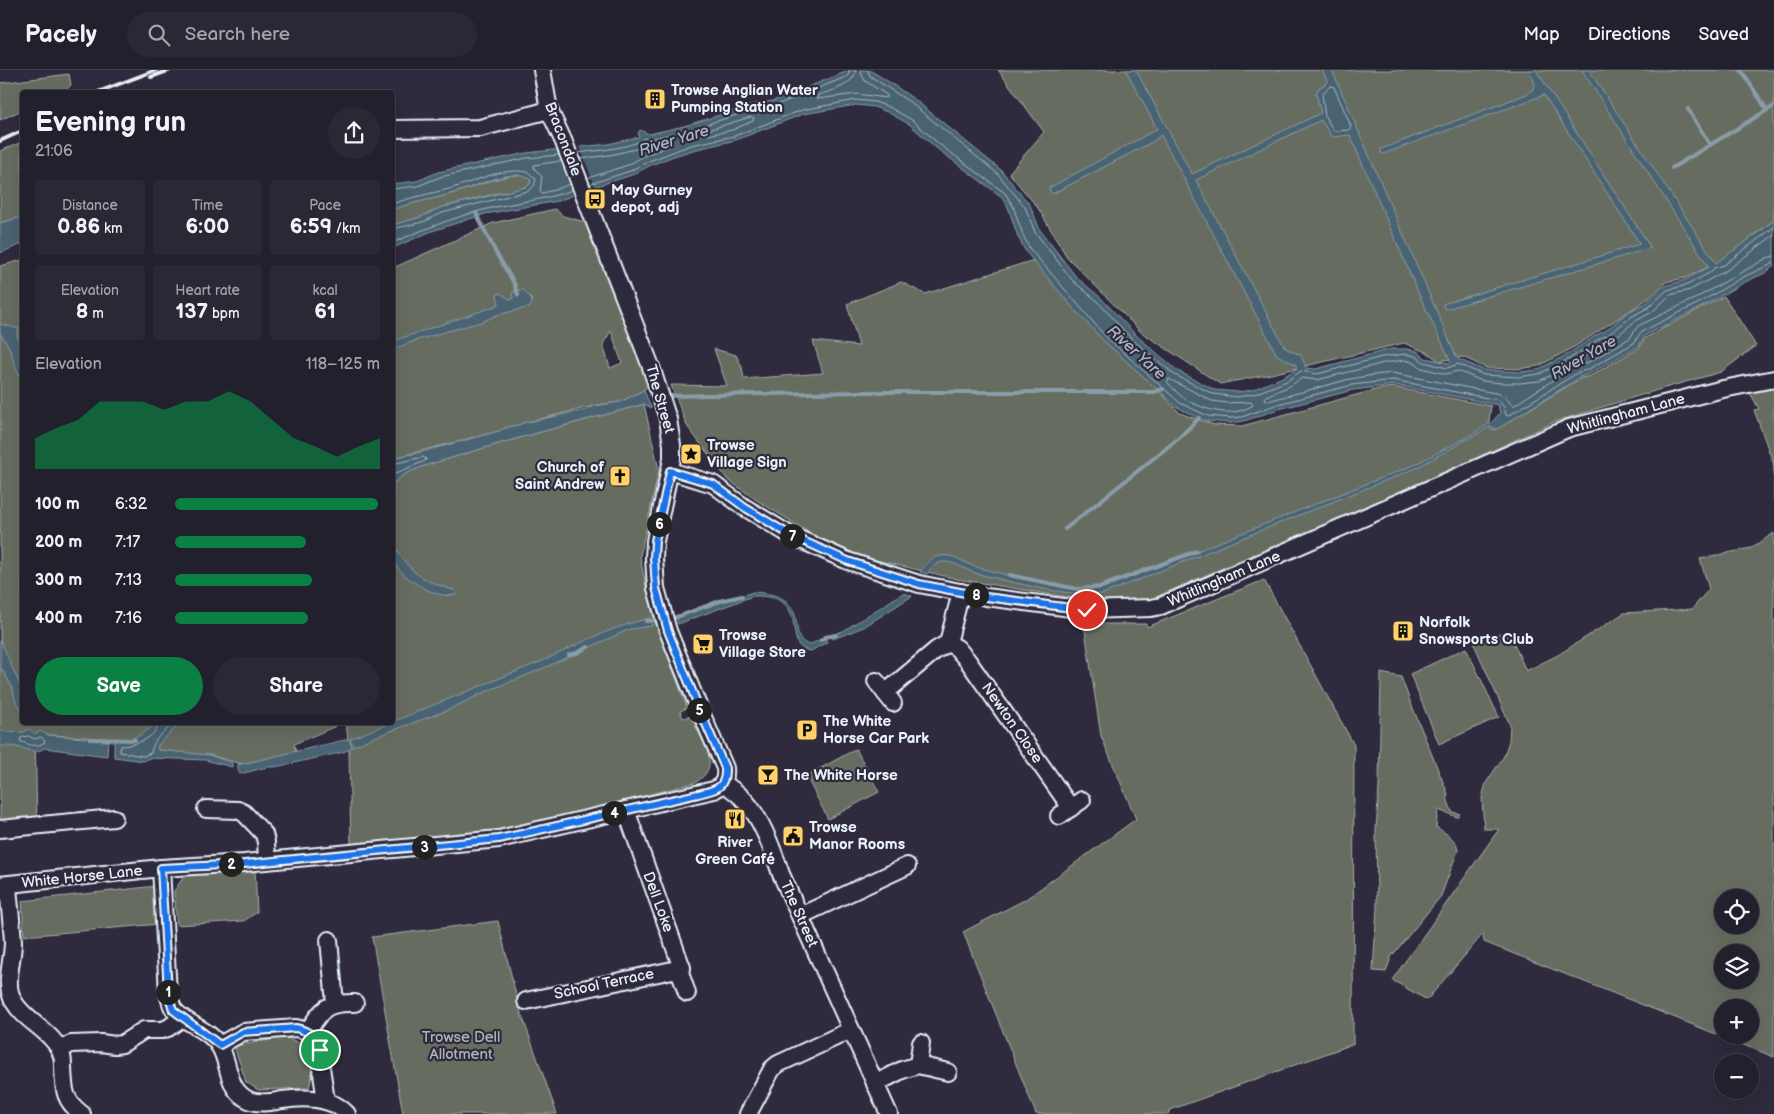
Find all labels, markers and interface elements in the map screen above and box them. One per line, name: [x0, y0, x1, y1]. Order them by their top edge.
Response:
search box: [127, 12, 477, 57]
text: Pacely: [25, 20, 97, 49]
icon: search: [145, 21, 173, 49]
text: Search here: [185, 23, 290, 46]
text: Map: [1524, 24, 1560, 45]
text: Directions: [1588, 24, 1670, 45]
text: Saved: [1698, 24, 1749, 45]
place label: Trowse Anglian Water Pumping Station: [671, 81, 819, 117]
building icon: Trowse Anglian Water Pumping Station: [643, 87, 667, 111]
street label: Bracondale: [540, 99, 586, 179]
text: Evening run: [35, 106, 186, 139]
button: share: [328, 107, 380, 159]
water label: River Yare: [637, 121, 711, 161]
text: 21:06: [35, 142, 73, 161]
place label: May Gurney depot, adj: [611, 181, 692, 217]
bus stop icon: May Gurney depot, adj: [583, 187, 607, 211]
text: Distance: [62, 197, 118, 214]
text: Time: [192, 197, 223, 214]
text: Pace: [309, 197, 341, 214]
text: 0.86: [57, 214, 100, 239]
text: 6:00: [186, 214, 229, 239]
text: 6:59: [290, 214, 332, 239]
text: km: [100, 220, 122, 237]
text: /km: [332, 220, 361, 237]
text: Elevation: [61, 282, 119, 299]
text: Heart rate: [175, 282, 240, 299]
text: kcal: [313, 282, 338, 299]
text: 8: [76, 299, 88, 324]
text: 137: [175, 299, 208, 324]
text: 61: [314, 299, 336, 324]
text: m: [88, 305, 104, 322]
text: bpm: [208, 305, 240, 322]
water label: River Yare: [1103, 322, 1169, 384]
water label: River Yare: [1548, 332, 1620, 384]
text: Elevation: [35, 355, 102, 374]
text: 118–125 m: [305, 355, 380, 374]
street label: The Street: [641, 362, 679, 436]
street label: Whitlingham Lane: [1565, 389, 1687, 439]
place label: Trowse Village Sign: [707, 436, 787, 472]
place icon: Trowse Village Sign: [679, 442, 703, 466]
place label: Church of Saint Andrew: [515, 458, 604, 494]
church icon: Church of Saint Andrew: [608, 464, 632, 488]
text: 100 m: [35, 495, 80, 514]
text: 6:32: [115, 495, 147, 514]
pin: 6: [646, 512, 672, 536]
text: 6: [655, 516, 664, 533]
pin: 7: [780, 524, 804, 548]
text: 7: [789, 528, 796, 545]
text: 200 m: [35, 533, 82, 552]
text: 7:17: [115, 533, 140, 552]
street label: Whitlingham Lane: [1165, 547, 1283, 611]
text: 300 m: [35, 571, 82, 590]
text: 7:13: [115, 571, 142, 590]
pin: 8: [964, 582, 988, 608]
text: 8: [972, 587, 981, 604]
pin: [1066, 589, 1108, 631]
icon: check: [1073, 596, 1101, 624]
text: 400 m: [35, 609, 82, 628]
text: 7:16: [115, 609, 142, 628]
place label: Norfolk Snowsports Club: [1419, 613, 1534, 649]
building icon: Norfolk Snowsports Club: [1391, 619, 1415, 643]
place label: Trowse Village Store: [719, 626, 806, 662]
supermarket icon: Trowse Village Store: [691, 632, 715, 656]
button: Save: [35, 657, 203, 715]
button: Share: [213, 657, 380, 715]
street label: Newton Close: [977, 679, 1047, 767]
pin: 5: [686, 698, 712, 722]
text: 5: [695, 702, 704, 719]
place label: The White Horse Car Park: [823, 712, 929, 748]
parking icon: The White Horse Car Park: [795, 718, 819, 742]
bar icon: The White Horse: [756, 763, 780, 787]
place label: The White Horse: [784, 766, 898, 785]
pin: 4: [602, 800, 626, 826]
text: 4: [610, 805, 619, 822]
restaurant icon: River Green Café: [723, 807, 747, 831]
place label: Trowse Manor Rooms: [809, 818, 905, 854]
public building icon: Trowse Manor Rooms: [781, 824, 805, 848]
place label: River Green Café: [695, 833, 775, 869]
pin: 3: [412, 834, 436, 860]
text: 3: [420, 839, 429, 856]
pin: 2: [218, 852, 244, 876]
text: 2: [227, 856, 236, 873]
street label: White Horse Lane: [21, 861, 143, 893]
street label: Dell Loke: [638, 869, 678, 935]
street label: The Street: [776, 878, 822, 951]
map controls: [1714, 889, 1759, 1099]
button: locate: [1714, 889, 1759, 934]
button: layers: [1714, 944, 1759, 989]
street label: School Terrace: [552, 964, 656, 1004]
pin: 1: [156, 980, 180, 1004]
text: 1: [166, 984, 171, 1001]
button: +: [1714, 999, 1759, 1044]
park label: Trowse Dell Allotment: [422, 1028, 500, 1064]
pin: [299, 1029, 341, 1071]
icon: arrive: [306, 1036, 334, 1064]
button: −: [1714, 1054, 1759, 1099]

